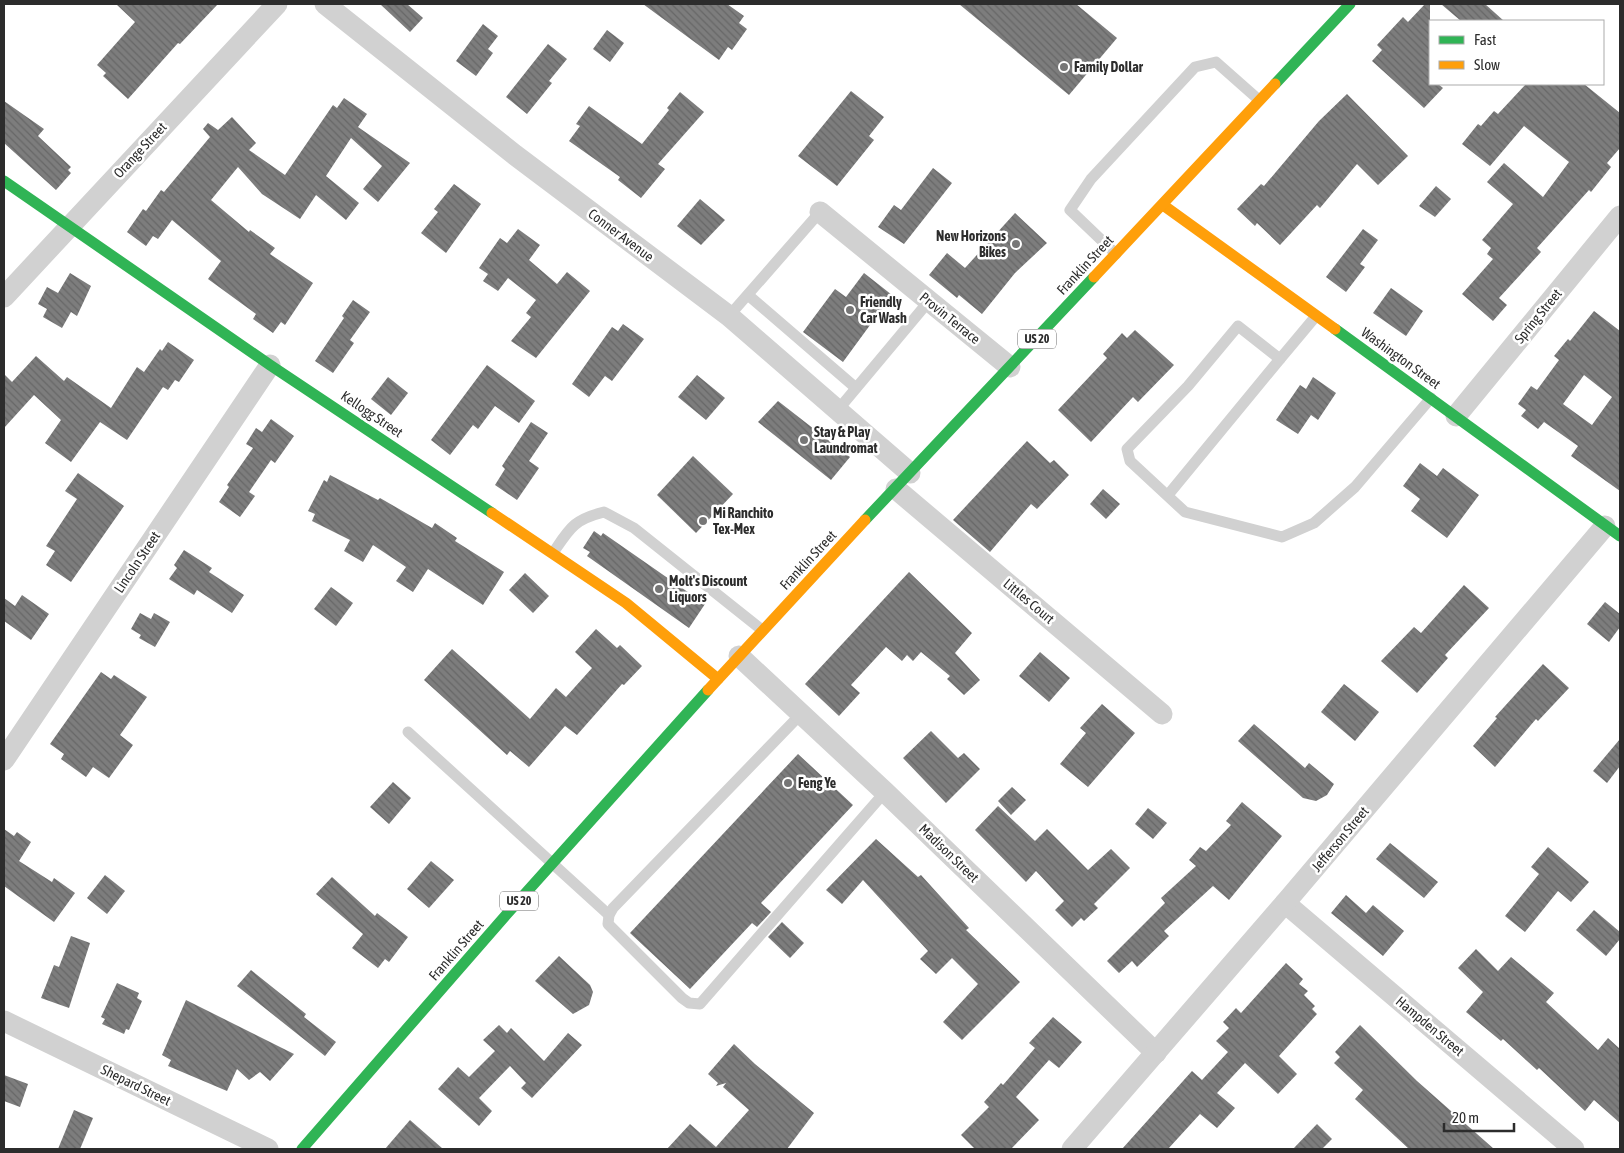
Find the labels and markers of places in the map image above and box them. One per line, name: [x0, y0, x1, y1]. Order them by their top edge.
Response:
place label: Family Dollar: [1074, 59, 1144, 75]
marker: Family Dollar: [1058, 61, 1070, 73]
place label: New Horizons Bikes: [936, 228, 1006, 260]
marker: New Horizons Bikes: [1010, 238, 1022, 250]
place label: Friendly Car Wash: [860, 294, 907, 326]
marker: Friendly Car Wash: [844, 304, 856, 316]
place label: Stay & Play Laundromat: [814, 424, 877, 456]
marker: Stay & Play Laundromat: [798, 434, 810, 446]
place label: Mi Ranchito Tex-Mex: [713, 505, 774, 537]
marker: Mi Ranchito Tex-Mex: [697, 515, 709, 527]
place label: Molt's Discount Liquors: [669, 573, 747, 605]
marker: Molt's Discount Liquors: [653, 583, 665, 595]
place label: Feng Ye: [798, 775, 836, 791]
marker: Feng Ye: [782, 777, 794, 789]

